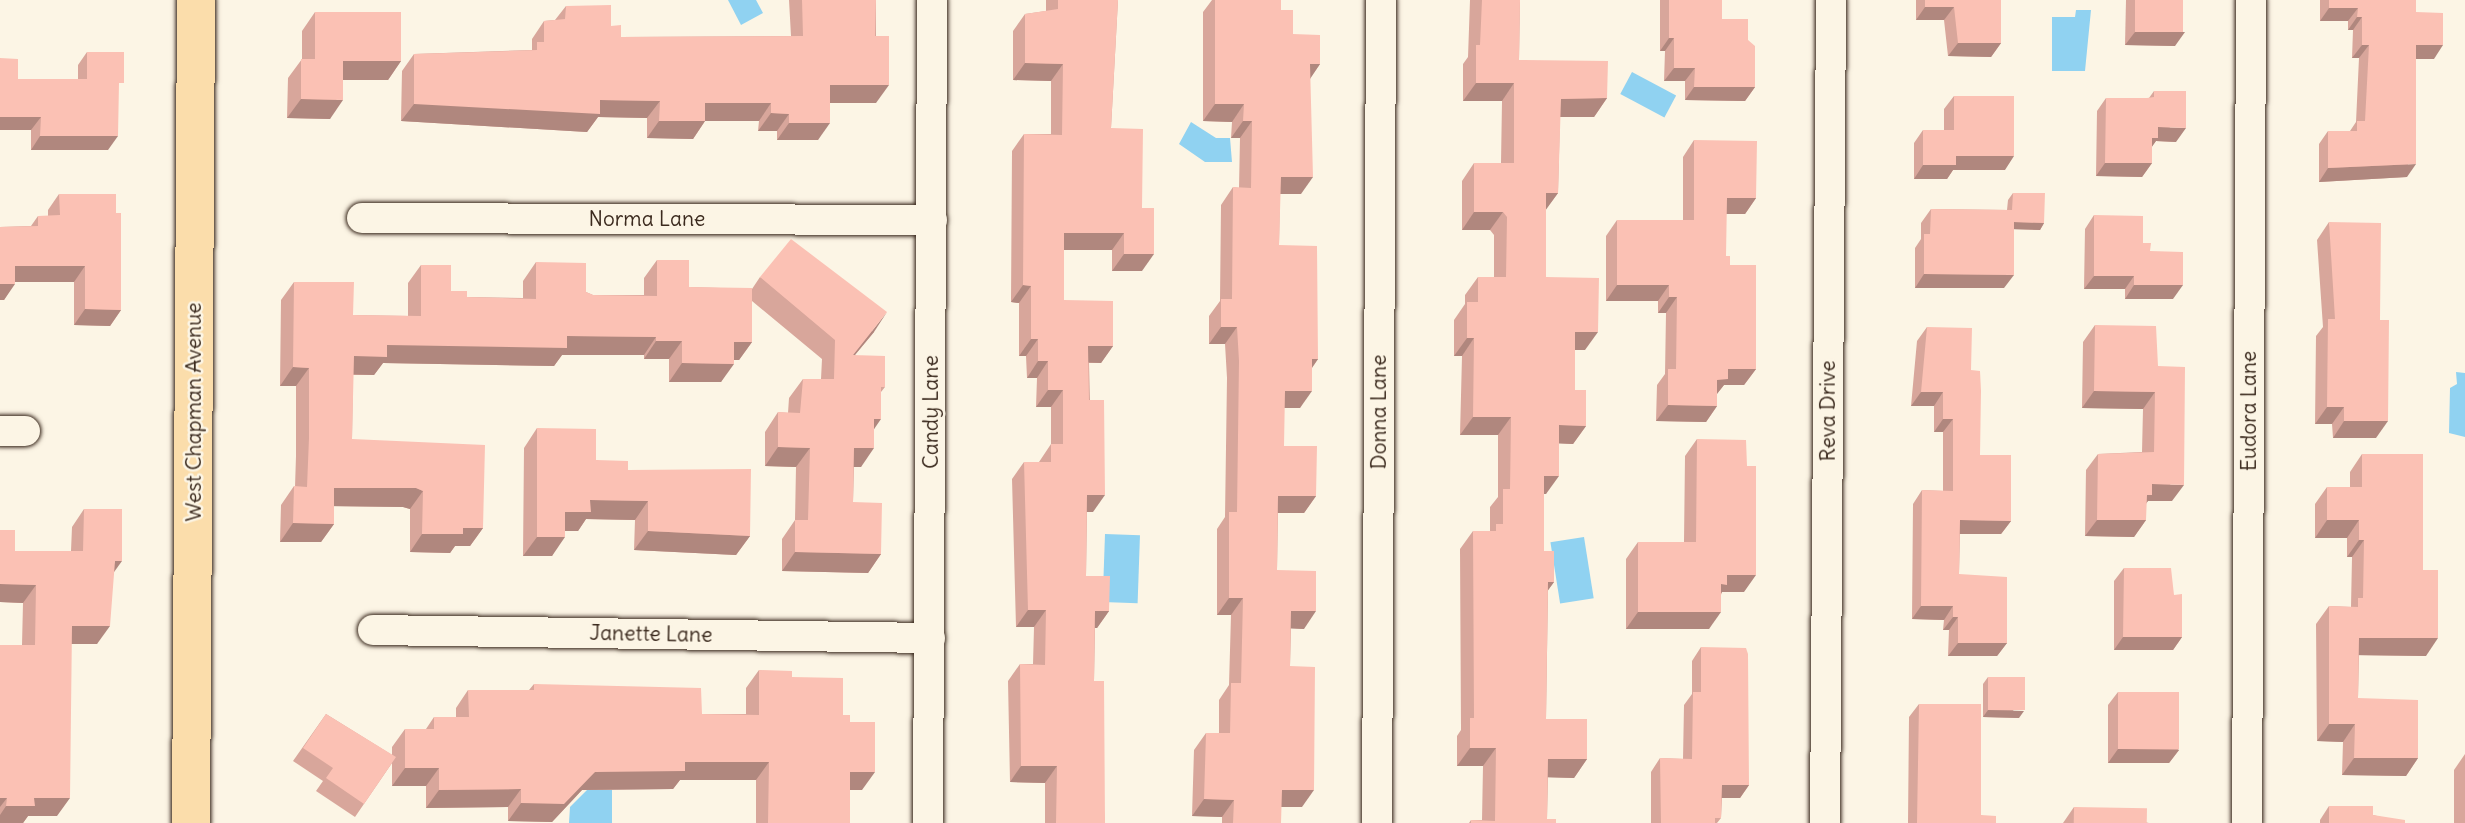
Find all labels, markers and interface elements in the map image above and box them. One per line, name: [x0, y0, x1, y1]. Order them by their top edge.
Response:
street label: Norma Lane: [589, 206, 705, 232]
street label: West Chapman Avenue: [181, 302, 207, 522]
street label: Eudora Lane: [2236, 351, 2262, 471]
street label: Candy Lane: [918, 355, 944, 469]
street label: Donna Lane: [1366, 355, 1392, 469]
street label: Reva Drive: [1815, 361, 1841, 461]
street label: Janette Lane: [589, 620, 713, 648]

